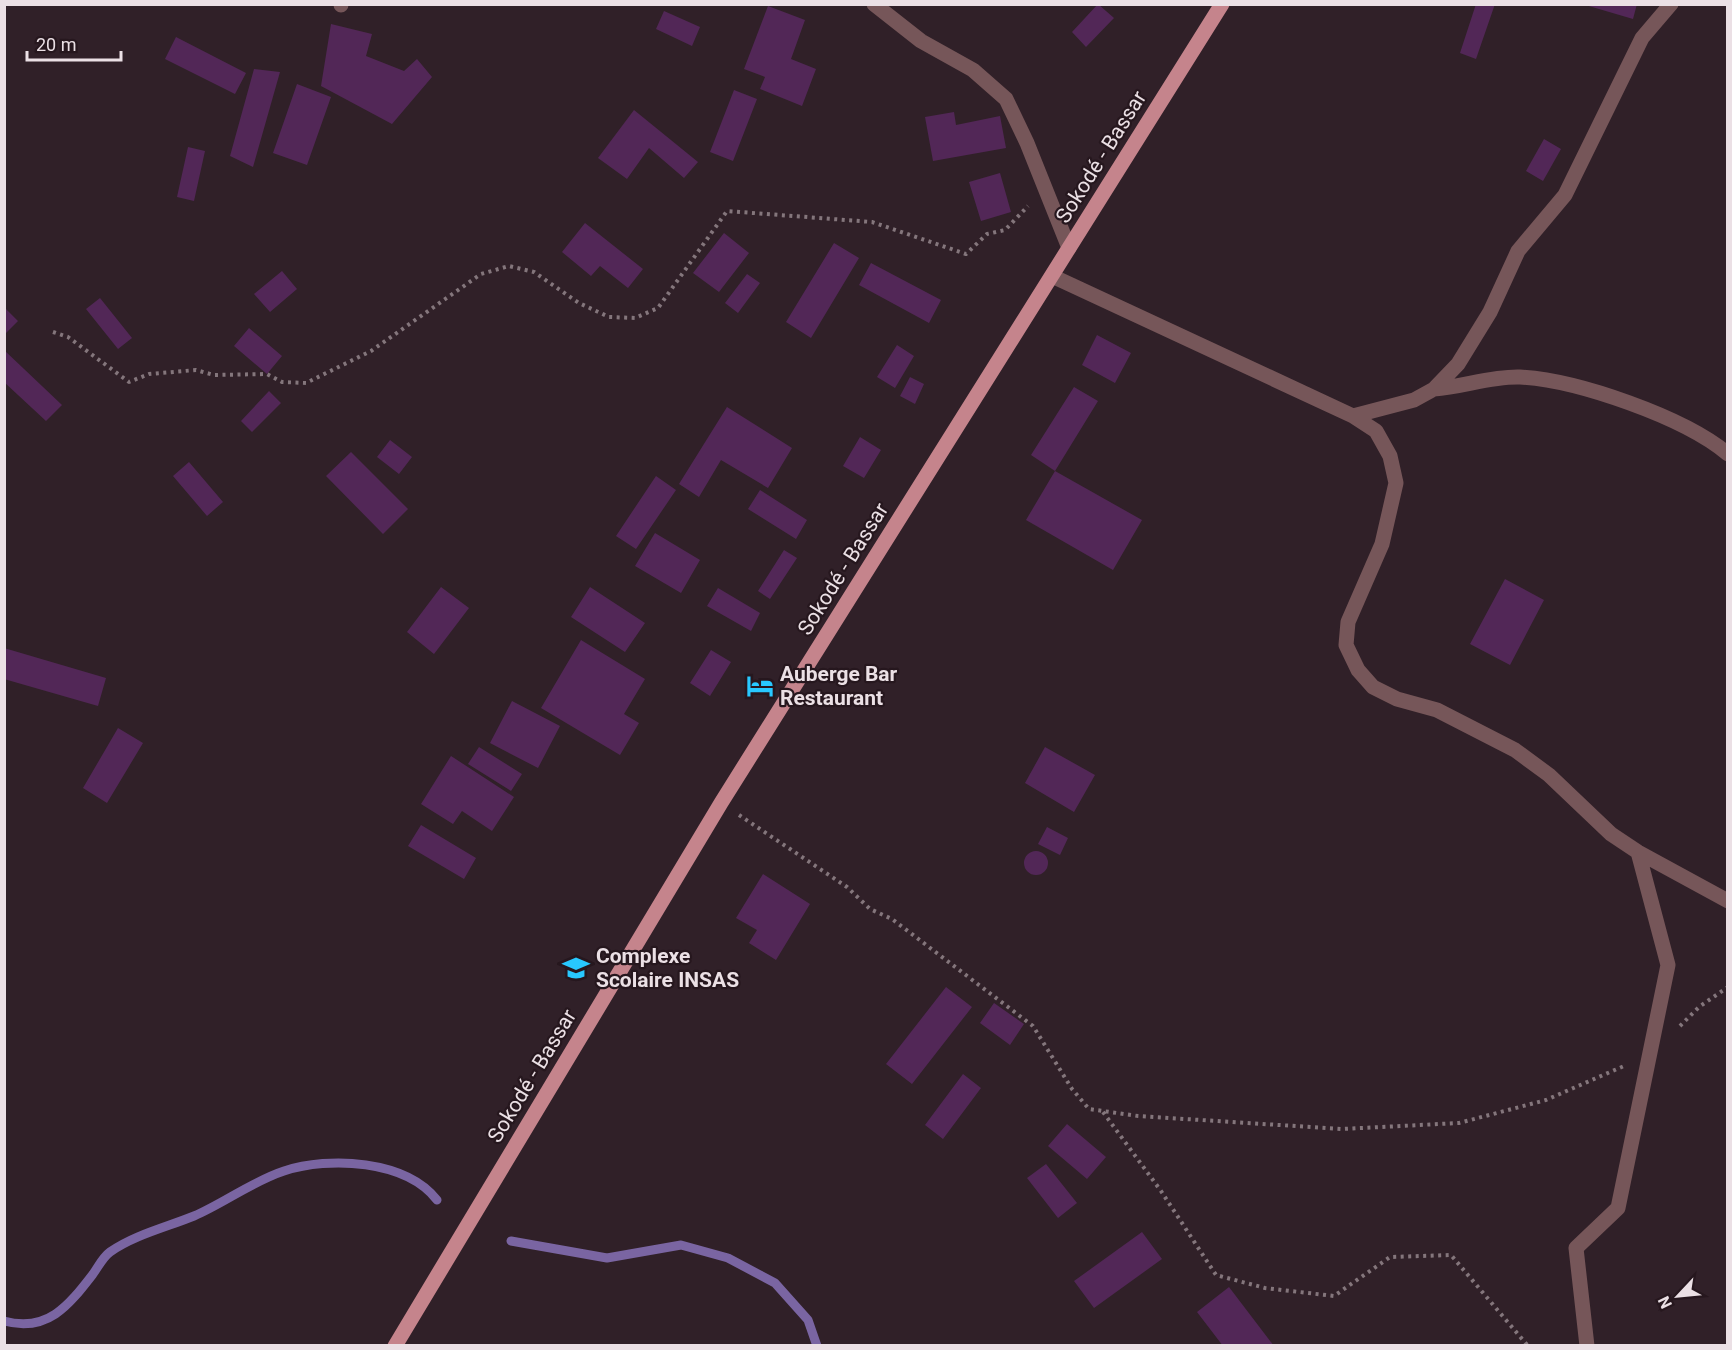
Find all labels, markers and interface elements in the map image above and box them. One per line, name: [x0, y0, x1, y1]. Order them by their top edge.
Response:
scale bar: [27, 24, 122, 62]
text: 20 m: [36, 34, 76, 55]
street label: Sokodé - Bassar: [1051, 87, 1151, 227]
street label: Sokodé - Bassar: [793, 499, 893, 639]
place label: Auberge Bar Restaurant: [780, 662, 898, 710]
hotel icon: Auberge Bar Restaurant: [745, 671, 775, 701]
place label: Complexe Scolaire INSAS: [596, 944, 739, 992]
school or university icon: Complexe Scolaire INSAS: [561, 953, 591, 983]
street label: Sokodé - Bassar: [483, 1005, 581, 1147]
north arrow: [1648, 1266, 1708, 1326]
text: N: [1654, 1293, 1676, 1312]

